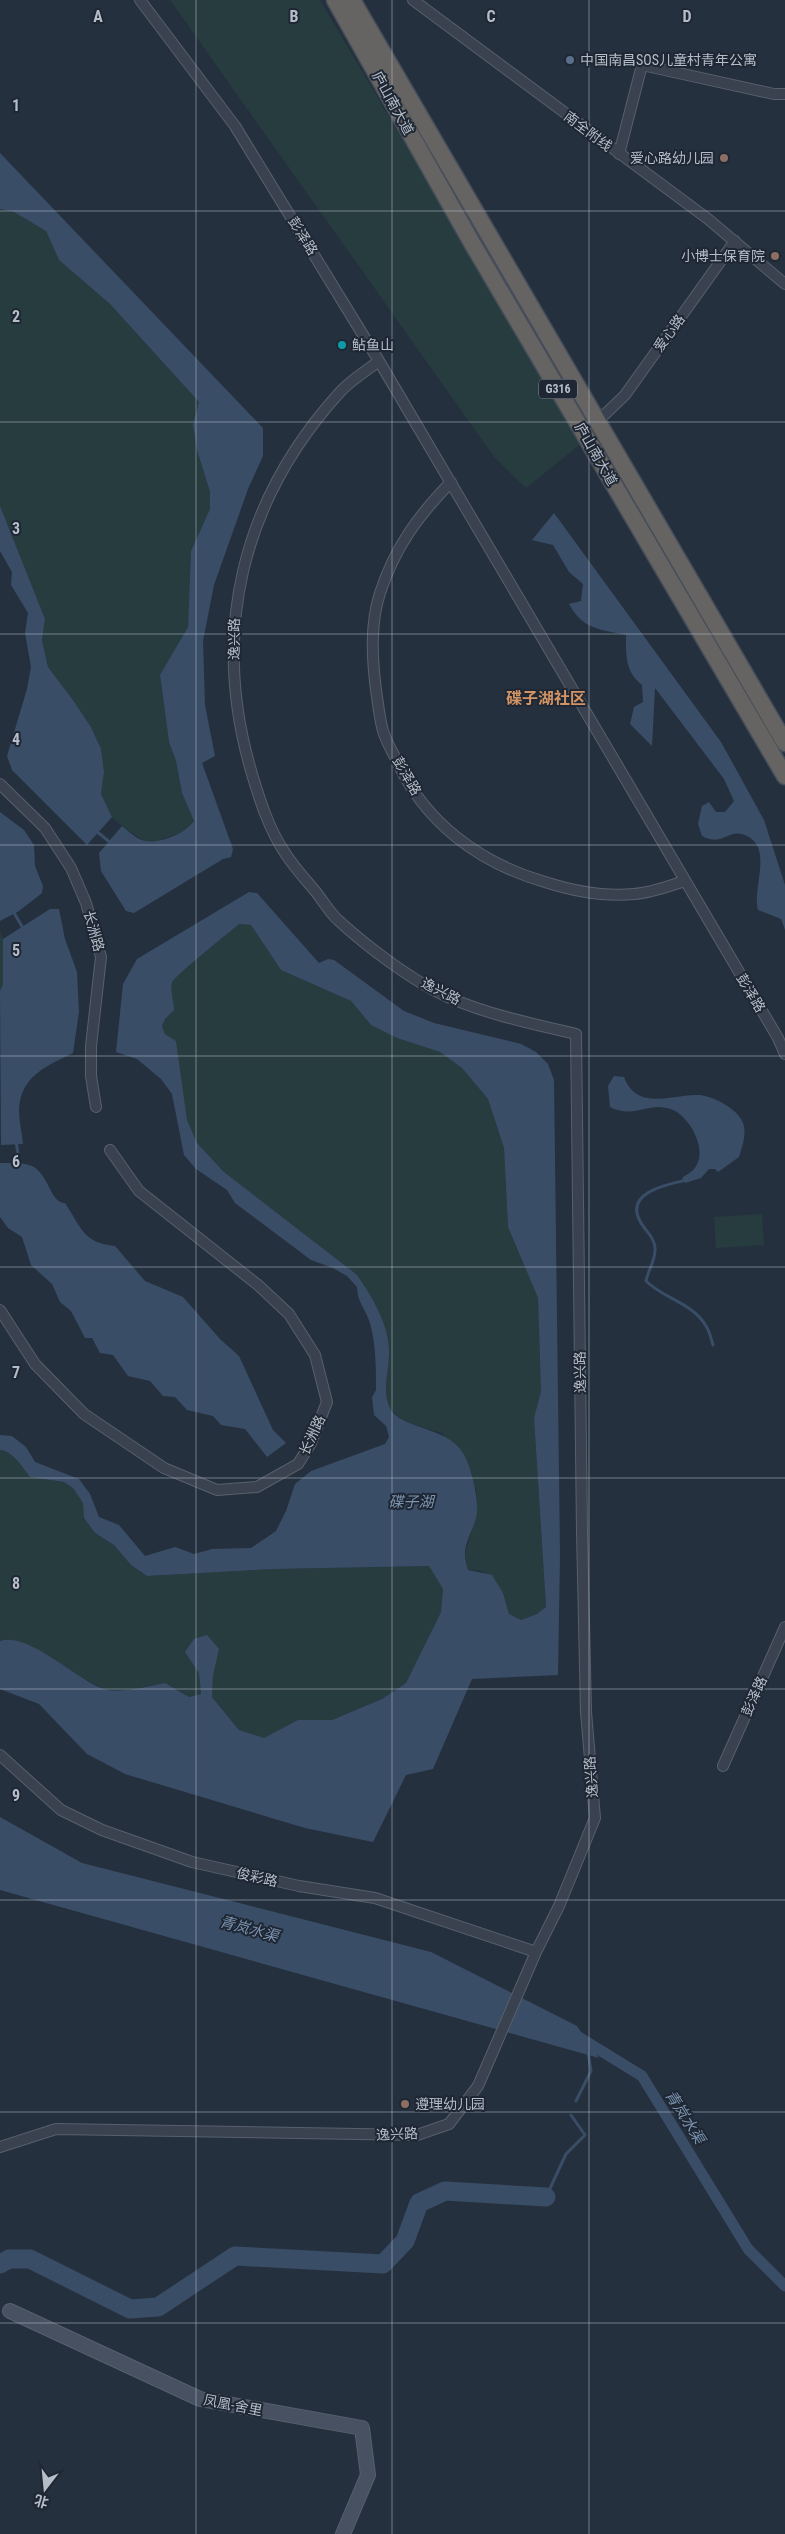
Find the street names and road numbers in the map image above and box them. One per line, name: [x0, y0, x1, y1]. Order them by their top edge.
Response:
street label: 庐山南大道: [369, 69, 417, 137]
street label: 南全附线: [561, 108, 615, 154]
street label: 彭泽路: [285, 214, 321, 258]
street label: 爱心路: [650, 311, 688, 355]
road number: G316: [539, 379, 577, 398]
street label: 庐山南大道: [572, 420, 620, 488]
street label: 逸兴路: [226, 618, 242, 660]
street label: 彭泽路: [390, 754, 424, 798]
street label: 长洲路: [81, 909, 107, 953]
street label: 彭泽路: [733, 971, 769, 1015]
street label: 逸兴路: [419, 974, 463, 1008]
street label: 逸兴路: [572, 1351, 588, 1393]
street label: 长洲路: [296, 1413, 328, 1457]
street label: 彭泽路: [738, 1674, 770, 1718]
street label: 逸兴路: [582, 1755, 600, 1799]
street label: 俊彩路: [235, 1864, 279, 1890]
street label: 逸兴路: [376, 2125, 418, 2143]
street label: 凤凰-舍里: [202, 2391, 264, 2419]

